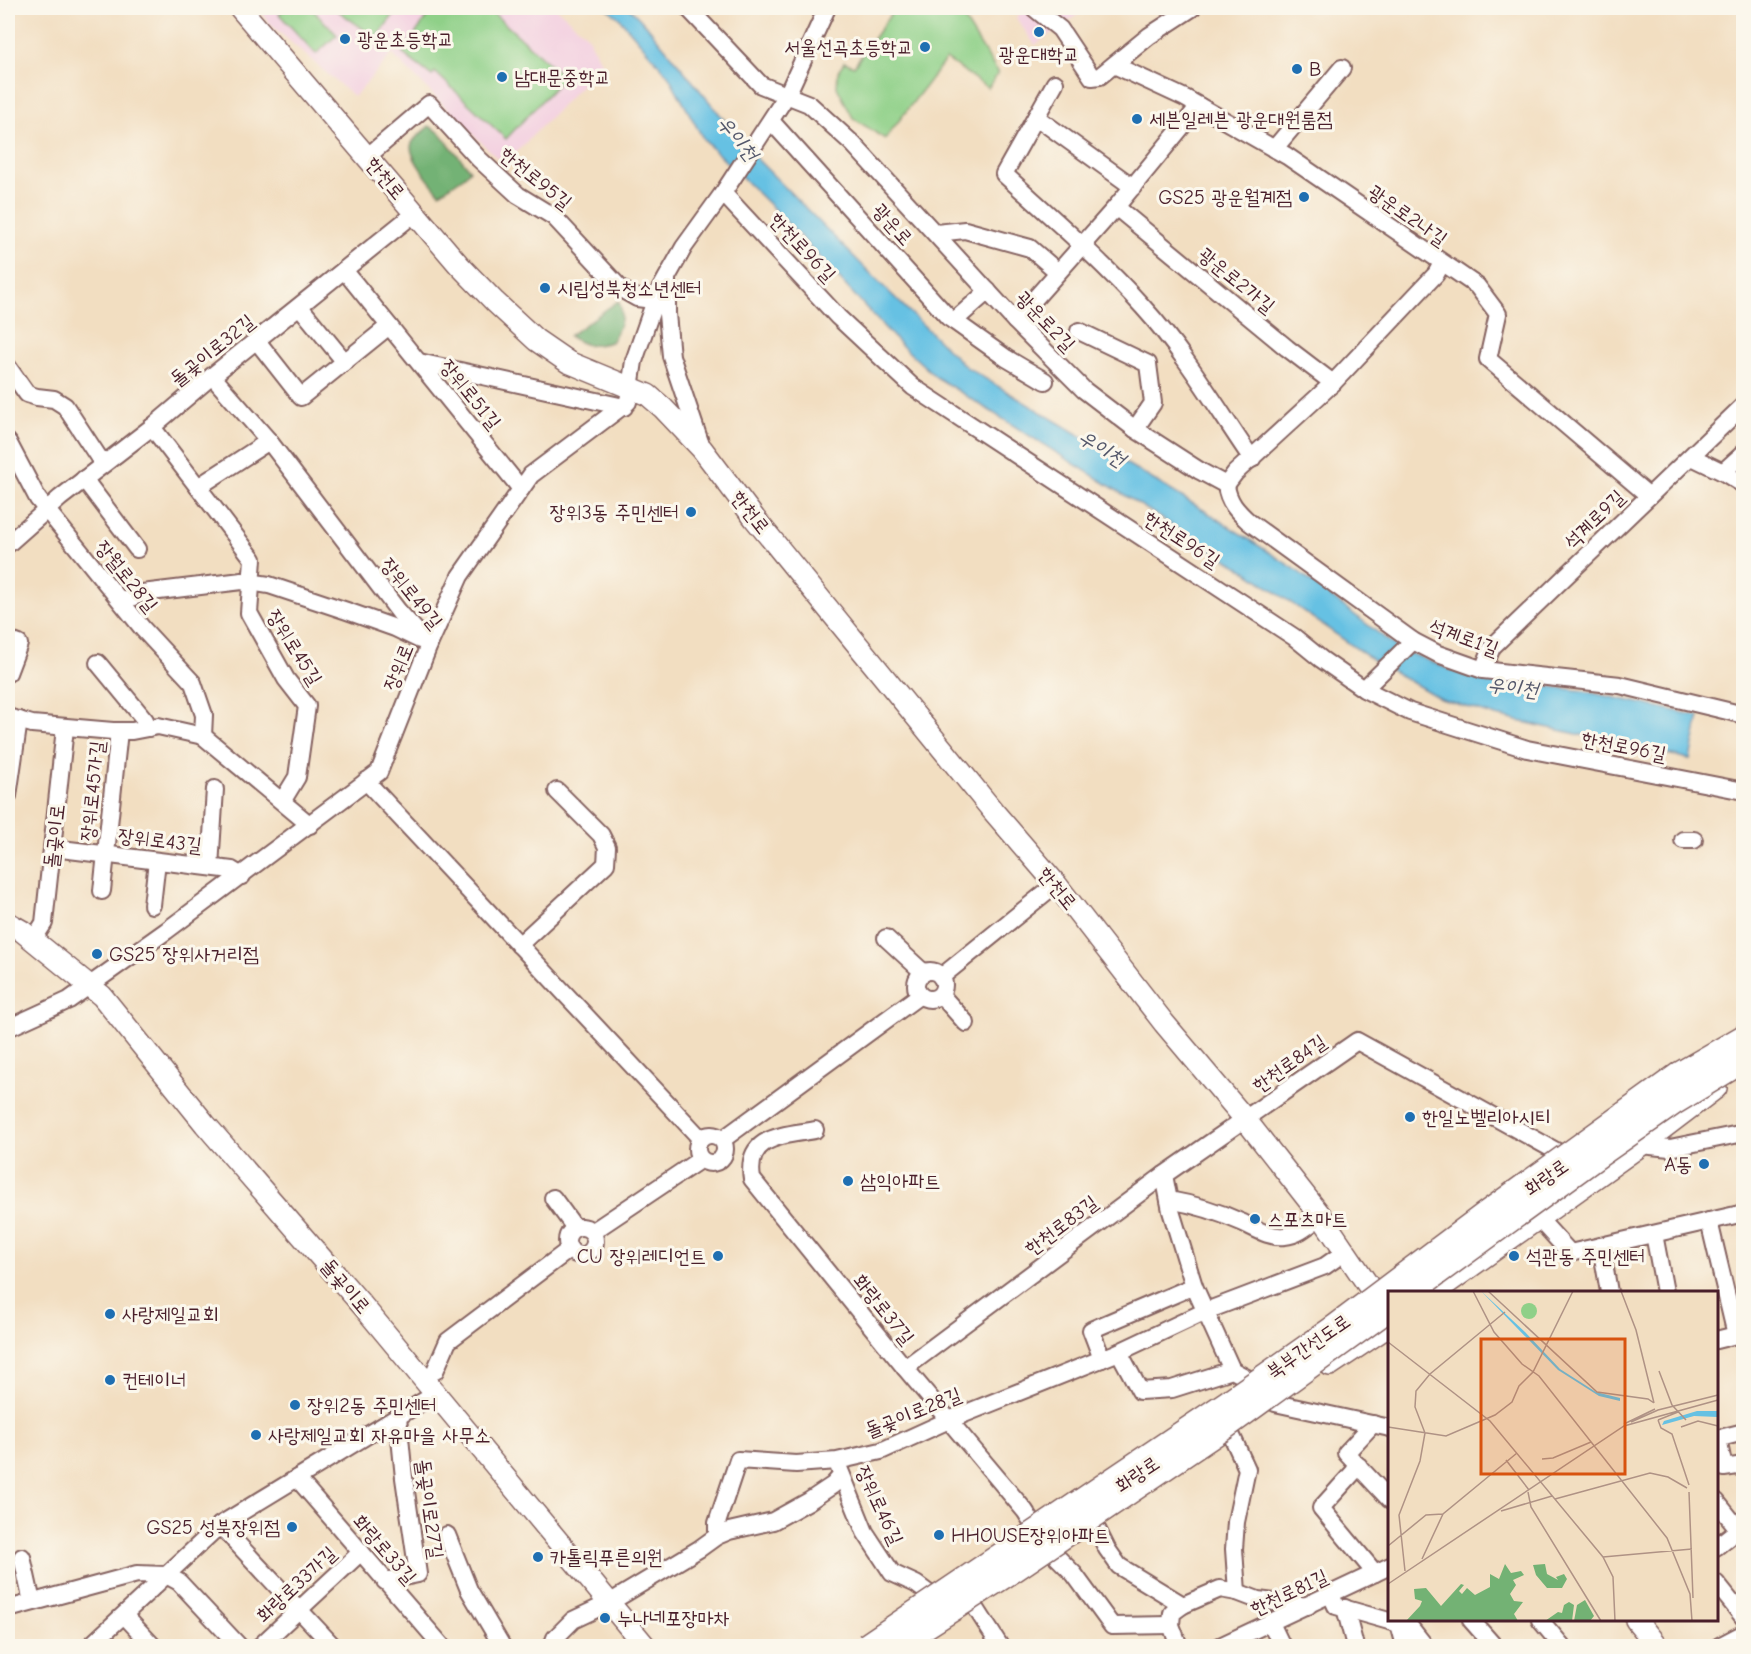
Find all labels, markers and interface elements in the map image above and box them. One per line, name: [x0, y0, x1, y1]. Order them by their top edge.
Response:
marker: 광운대학교: [1032, 25, 1046, 39]
place label: 광운초등학교: [357, 28, 454, 51]
marker: 광운초등학교: [338, 32, 352, 46]
place label: 서울선곡초등학교: [784, 36, 913, 59]
marker: 서울선곡초등학교: [918, 40, 932, 54]
place label: 광운대학교: [999, 43, 1079, 66]
place label: B: [1309, 58, 1321, 81]
marker: B: [1290, 62, 1304, 76]
place label: 남대문중학교: [514, 66, 611, 89]
marker: 남대문중학교: [495, 70, 509, 84]
place label: 세븐일레븐 광운대원룸점: [1149, 108, 1333, 131]
water label: 우이천: [713, 111, 765, 167]
marker: 세븐일레븐 광운대원룸점: [1130, 112, 1144, 126]
street label: 한천로95길: [495, 142, 576, 214]
street label: 한천로: [361, 152, 410, 204]
street label: 광운로2나길: [1364, 180, 1452, 251]
place label: GS25 광운월계점: [1158, 186, 1292, 209]
marker: GS25 광운월계점: [1297, 190, 1311, 204]
street label: 광운로: [868, 199, 917, 250]
street label: 한천로96길: [765, 208, 840, 287]
street label: 광운로2가길: [1194, 243, 1279, 318]
place label: 시립성북청소년센터: [557, 277, 702, 300]
marker: 시립성북청소년센터: [538, 281, 552, 295]
street label: 광운로2길: [1011, 286, 1080, 356]
street label: 돌곶이로32길: [166, 310, 259, 391]
street label: 장위로51길: [436, 355, 506, 434]
water label: 우이천: [1074, 424, 1132, 473]
street label: 석계로9길: [1559, 485, 1629, 554]
street label: 한천로: [727, 486, 775, 538]
place label: 장위3동 주민센터: [550, 501, 679, 524]
marker: 장위3동 주민센터: [684, 505, 698, 519]
street label: 한천로96길: [1139, 506, 1224, 572]
street label: 장월로28길: [91, 536, 162, 617]
street label: 장위로49길: [376, 553, 447, 633]
street label: 장위로45길: [262, 605, 327, 689]
street label: 석계로1길: [1426, 614, 1502, 661]
street label: 장위로: [379, 640, 418, 694]
water label: 우이천: [1486, 672, 1542, 702]
street label: 한천로96길: [1580, 727, 1668, 766]
street label: 장위로45가길: [76, 740, 109, 842]
street label: 돌곶이로: [40, 803, 69, 869]
street label: 장위로43길: [117, 824, 203, 857]
street label: 한천로: [1033, 862, 1082, 914]
place label: GS25 장위사거리점: [109, 943, 259, 966]
marker: GS25 장위사거리점: [90, 947, 104, 961]
street label: 한천로84길: [1248, 1030, 1330, 1097]
place label: 한일노벨리아시티: [1422, 1106, 1551, 1129]
marker: 한일노벨리아시티: [1403, 1110, 1417, 1124]
place label: A동: [1664, 1153, 1692, 1176]
street label: 화랑로: [1520, 1154, 1573, 1201]
marker: A동: [1697, 1157, 1711, 1171]
place label: 삼익아파트: [860, 1170, 940, 1193]
marker: 삼익아파트: [841, 1174, 855, 1188]
street label: 한천로83길: [1021, 1191, 1102, 1260]
place label: 스포츠마트: [1267, 1208, 1347, 1231]
marker: 스포츠마트: [1248, 1212, 1262, 1226]
place label: CU 장위레디언트: [577, 1245, 706, 1268]
place label: 석관동 주민센터: [1526, 1245, 1645, 1268]
marker: CU 장위레디언트: [711, 1249, 725, 1263]
marker: 석관동 주민센터: [1507, 1249, 1521, 1263]
street label: 돌곶이로: [316, 1254, 375, 1318]
street label: 화랑로37길: [848, 1269, 919, 1349]
inset map: [1388, 1291, 1718, 1621]
place label: 사랑제일교회: [122, 1303, 219, 1326]
marker: 사랑제일교회: [103, 1307, 117, 1321]
street label: 북부간선도로: [1262, 1309, 1354, 1384]
place label: 컨테이너: [122, 1369, 186, 1392]
marker: 컨테이너: [103, 1373, 117, 1387]
street label: 돌곶이로28길: [862, 1383, 964, 1442]
place label: 장위2동 주민센터: [307, 1394, 437, 1417]
marker: 장위2동 주민센터: [288, 1398, 302, 1412]
place label: 사랑제일교회 자유마을 사무소: [268, 1424, 491, 1447]
marker: 사랑제일교회 자유마을 사무소: [249, 1428, 263, 1442]
street label: 화랑로: [1111, 1451, 1164, 1497]
street label: 돌곶이로27길: [411, 1458, 448, 1560]
street label: 장위로46길: [851, 1462, 908, 1549]
street label: 화랑로33길: [348, 1510, 421, 1589]
place label: GS25 성북장위점: [146, 1516, 280, 1539]
marker: GS25 성북장위점: [285, 1520, 299, 1534]
place label: HHOUSE장위아파트: [951, 1524, 1110, 1547]
marker: HHOUSE장위아파트: [932, 1528, 946, 1542]
street label: 화랑로33가길: [252, 1542, 341, 1627]
place label: 카톨릭푸른의원: [550, 1546, 663, 1569]
marker: 카톨릭푸른의원: [531, 1550, 545, 1564]
street label: 한천로81길: [1247, 1565, 1332, 1620]
place label: 누나네포장마차: [617, 1607, 730, 1630]
marker: 누나네포장마차: [598, 1611, 612, 1625]

